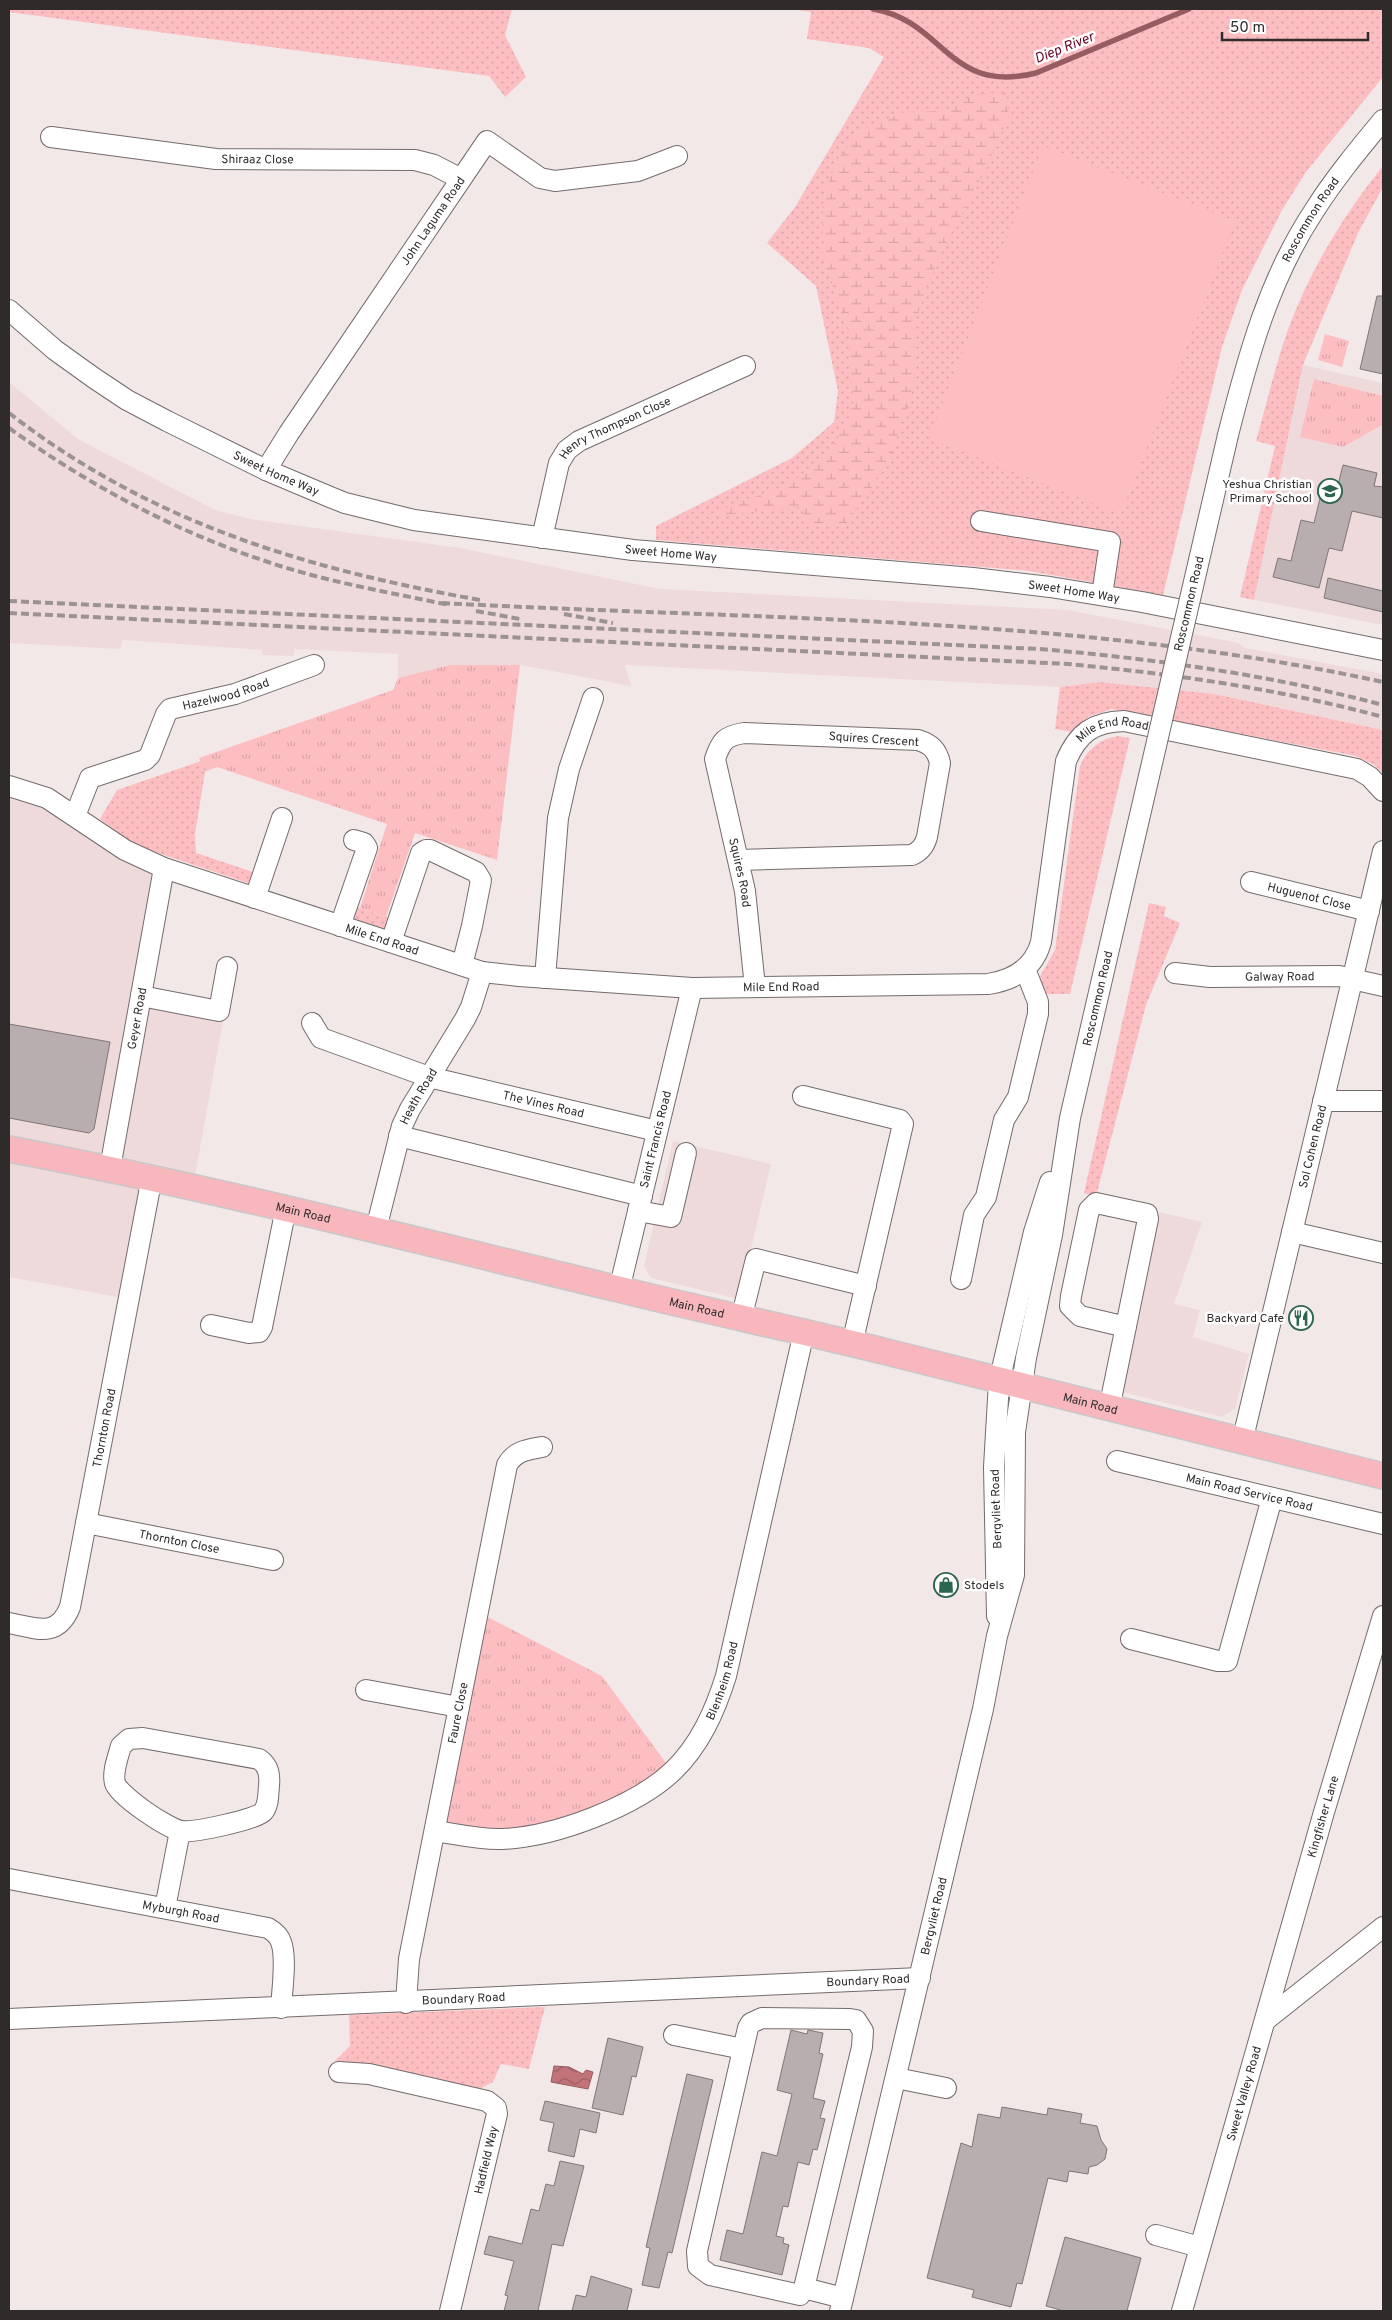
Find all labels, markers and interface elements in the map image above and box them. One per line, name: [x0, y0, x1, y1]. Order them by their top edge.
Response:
scale bar: [1222, 10, 1368, 42]
text: 50 m: [1230, 19, 1265, 38]
water label: Diep River: [1032, 28, 1098, 68]
street label: Shiraaz Close: [221, 152, 294, 168]
street label: John Laguma Road: [398, 174, 469, 269]
street label: Roscommon Road: [1279, 174, 1344, 265]
street label: Henry Thompson Close: [556, 393, 674, 463]
street label: Sweet Home Way: [230, 448, 321, 500]
place label: Yeshua Christian Primary School: [1222, 477, 1312, 507]
school or university icon: Yeshua Christian Primary School: [1317, 478, 1343, 504]
street label: Sweet Home Way: [624, 542, 718, 566]
street label: Roscommon Road: [1171, 555, 1209, 653]
street label: Sweet Home Way: [1027, 577, 1121, 607]
street label: Hazelwood Road: [181, 675, 272, 715]
street label: Mile End Road: [1073, 714, 1150, 746]
street label: Squires Crescent: [828, 729, 920, 751]
street label: Squires Road: [724, 837, 754, 908]
street label: Huguenot Close: [1266, 879, 1352, 915]
street label: Mile End Road: [343, 921, 421, 960]
street label: Roscommon Road: [1080, 949, 1117, 1048]
street label: Galway Road: [1245, 969, 1315, 986]
street label: Mile End Road: [743, 979, 820, 996]
street label: Geyer Road: [124, 986, 151, 1051]
street label: Heath Road: [397, 1066, 442, 1128]
street label: The Vines Road: [501, 1088, 586, 1122]
street label: Saint Francis Road: [637, 1089, 676, 1190]
street label: Sol Cohen Road: [1296, 1103, 1331, 1190]
street label: Main Road: [274, 1199, 332, 1228]
street label: Main Road: [667, 1295, 726, 1323]
restaurant icon: Backyard Cafe: [1288, 1305, 1314, 1331]
place label: Backyard Cafe: [1207, 1311, 1284, 1327]
street label: Thornton Road: [90, 1387, 120, 1469]
street label: Main Road: [1061, 1390, 1119, 1419]
street label: Bergvliet Road: [988, 1469, 1006, 1549]
street label: Main Road Service Road: [1184, 1471, 1314, 1516]
street label: Thornton Close: [137, 1527, 221, 1558]
shop icon: Stodels: [933, 1572, 959, 1598]
place label: Stodels: [964, 1578, 1004, 1594]
street label: Blenheim Road: [703, 1640, 743, 1723]
street label: Faure Close: [445, 1681, 473, 1745]
street label: Kingfisher Lane: [1304, 1774, 1343, 1860]
street label: Bergvliet Road: [918, 1876, 952, 1957]
street label: Myburgh Road: [141, 1897, 221, 1928]
street label: Boundary Road: [826, 1971, 910, 1991]
street label: Boundary Road: [422, 1990, 506, 2009]
street label: Sweet Valley Road: [1224, 2045, 1266, 2143]
street label: Hadfield Way: [471, 2124, 503, 2196]

